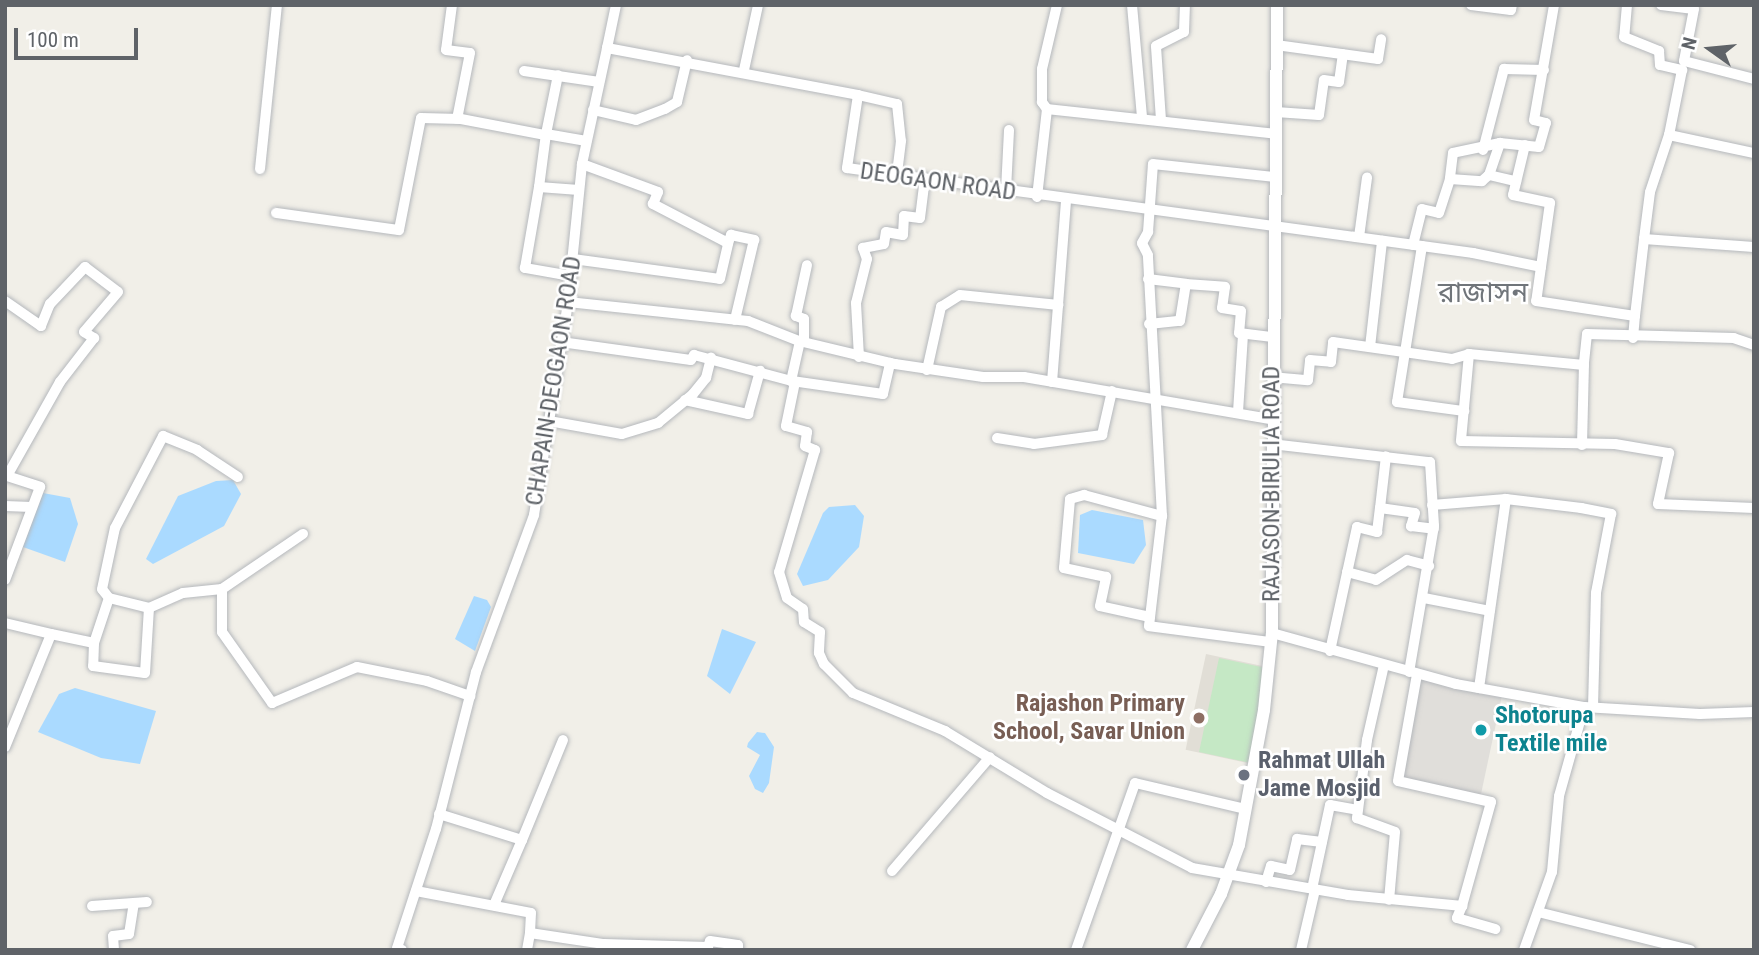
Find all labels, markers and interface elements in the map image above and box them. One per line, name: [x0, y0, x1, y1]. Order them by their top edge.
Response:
scale bar: [18, 14, 142, 58]
north arrow: [1675, 14, 1745, 84]
text: 100 m: [27, 28, 79, 52]
text: N: [1677, 35, 1702, 52]
street label: DEOGAON ROAD: [858, 157, 1018, 207]
street label: CHAPAIN-DEOGAON ROAD: [520, 254, 588, 508]
district label: রাজাসন: [1438, 276, 1528, 310]
street label: RAJASON-BIRULIA ROAD: [1258, 366, 1286, 602]
place label: Rajashon Primary School, Savar Union: [993, 690, 1185, 746]
place label: Shotorupa Textile mile: [1495, 702, 1607, 758]
marker: Rajashon Primary School, Savar Union: [1191, 710, 1207, 726]
marker: Shotorupa Textile mile: [1473, 722, 1489, 738]
place label: Rahmat Ullah Jame Mosjid: [1258, 747, 1385, 803]
marker: Rahmat Ullah Jame Mosjid: [1236, 767, 1252, 783]

